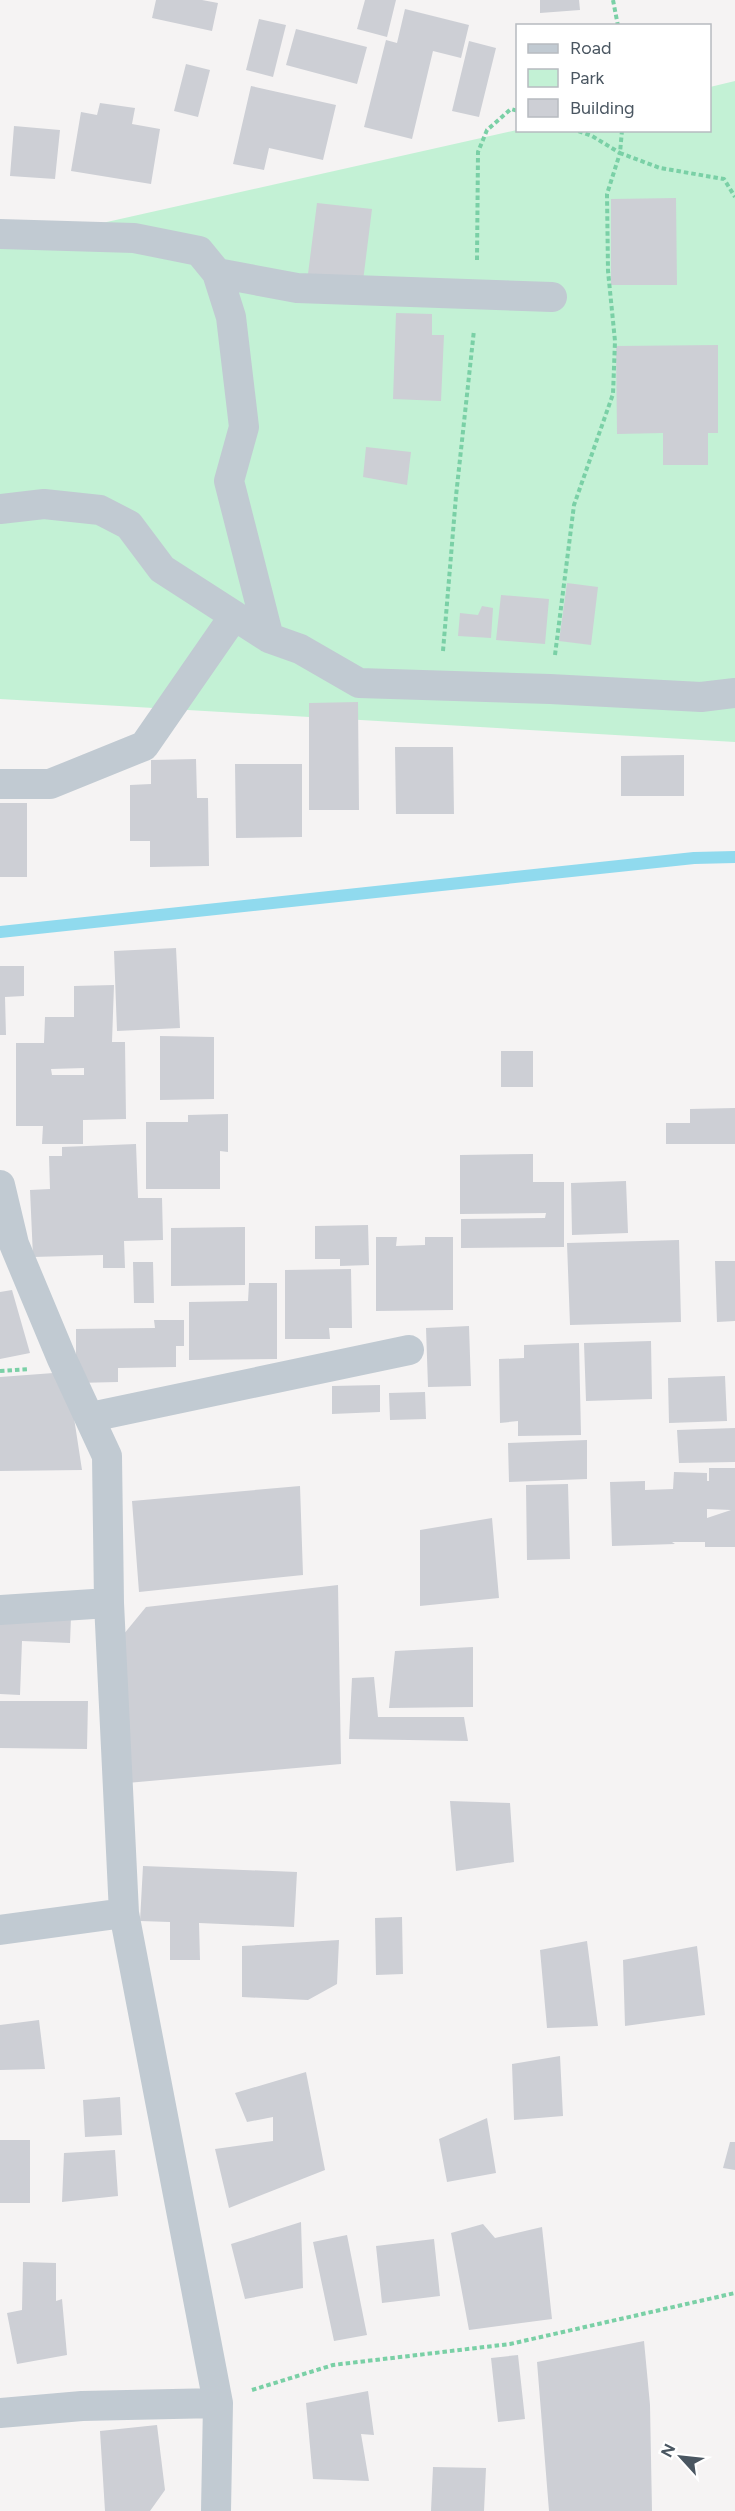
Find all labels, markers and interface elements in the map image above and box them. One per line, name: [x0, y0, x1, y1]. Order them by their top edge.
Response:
legend: [516, 24, 711, 132]
text: Road: [570, 37, 611, 59]
text: Park: [570, 67, 605, 89]
text: Building: [570, 97, 635, 119]
north arrow: [651, 2427, 711, 2487]
text: N: [657, 2441, 679, 2460]

